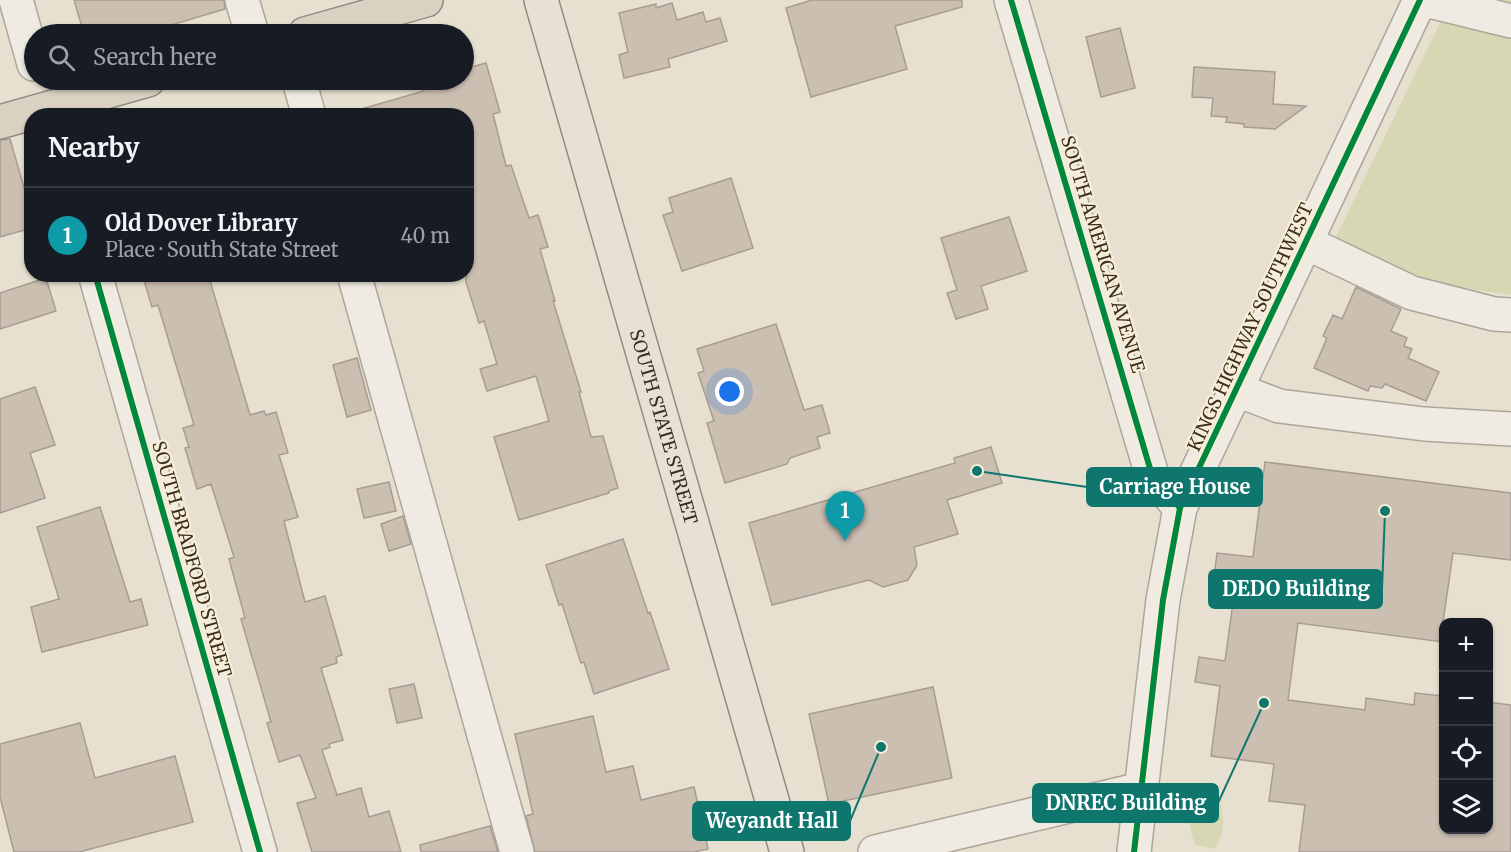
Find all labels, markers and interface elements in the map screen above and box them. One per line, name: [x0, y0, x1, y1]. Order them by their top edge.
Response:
search box: [24, 24, 474, 90]
icon: search: [45, 41, 78, 74]
text: Search here: [93, 43, 216, 71]
text: Nearby: [48, 131, 140, 164]
street label: SOUTH AMERICAN AVENUE: [1056, 133, 1150, 376]
street label: KINGS HIGHWAY SOUTHWEST: [1182, 199, 1318, 455]
text: Old Dover Library: [105, 209, 298, 237]
text: 1: [63, 223, 72, 248]
text: 40 m: [400, 223, 450, 248]
text: Place · South State Street: [105, 237, 339, 262]
street label: SOUTH STATE STREET: [625, 326, 703, 527]
your location: [715, 377, 744, 406]
street label: SOUTH BRADFORD STREET: [147, 438, 237, 680]
callout: Carriage House: [1087, 468, 1262, 506]
text: Carriage House: [1100, 474, 1251, 499]
pin: 1: [826, 492, 864, 541]
callout: DEDO Building: [1209, 570, 1382, 608]
text: DEDO Building: [1222, 576, 1371, 601]
map controls: [1439, 618, 1493, 834]
button: +: [1439, 618, 1493, 672]
button: −: [1439, 672, 1493, 726]
button: locate: [1439, 726, 1493, 780]
button: layers: [1439, 780, 1493, 834]
callout: DNREC Building: [1033, 784, 1218, 822]
text: DNREC Building: [1045, 790, 1207, 815]
callout: Weyandt Hall: [693, 802, 850, 840]
text: Weyandt Hall: [705, 808, 839, 833]

